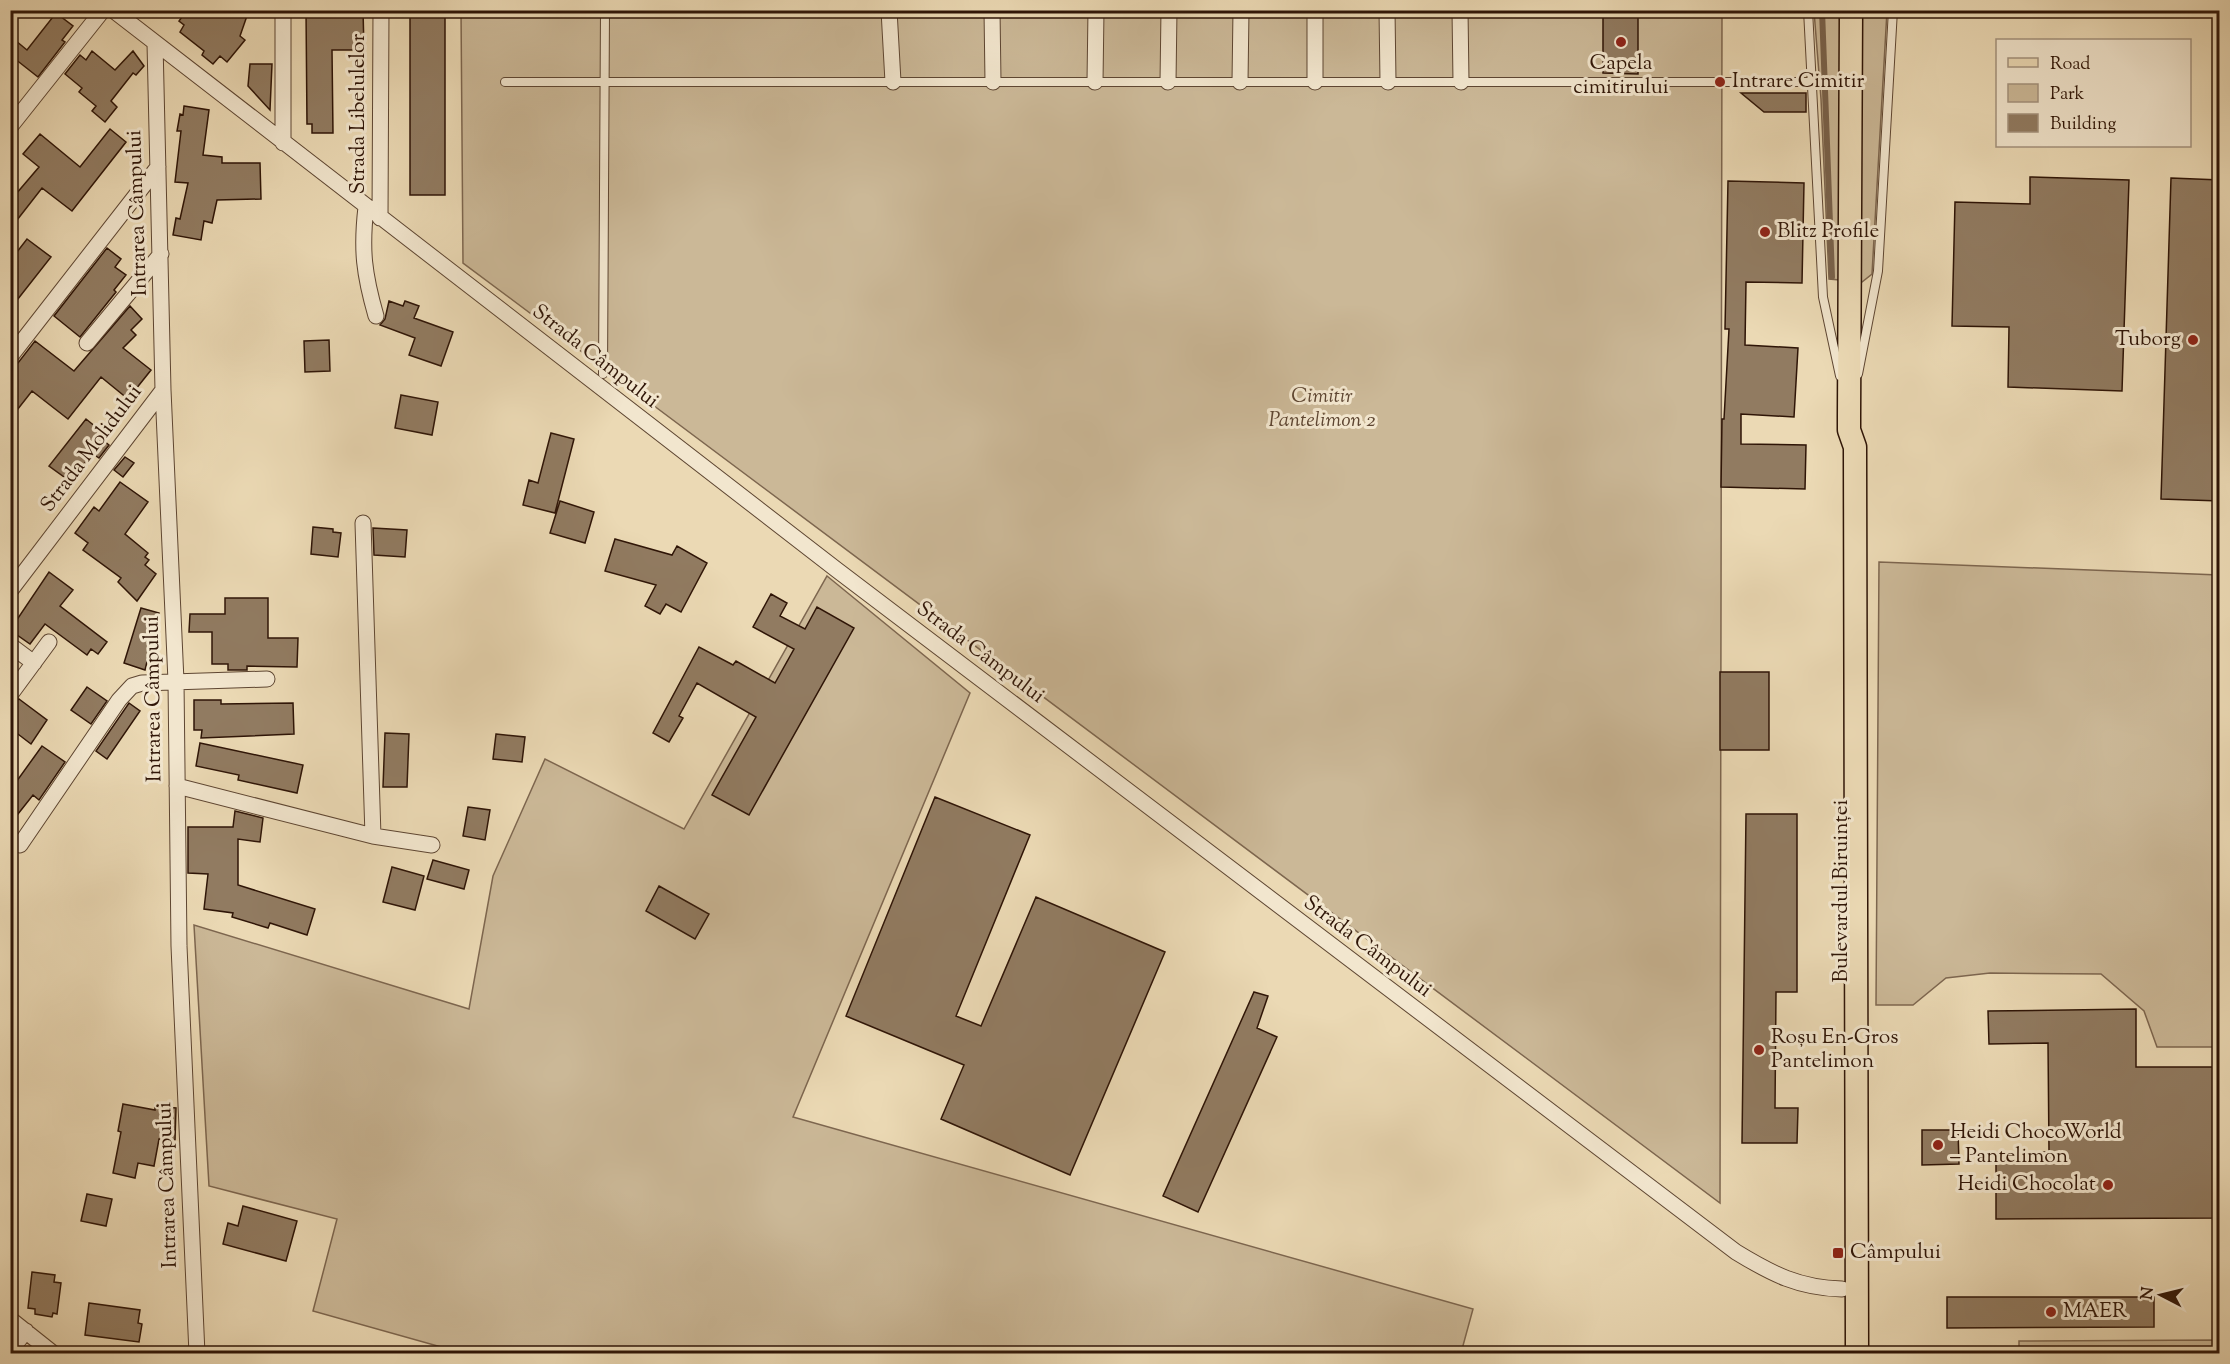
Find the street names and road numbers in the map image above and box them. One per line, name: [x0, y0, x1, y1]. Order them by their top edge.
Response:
street label: Strada Libelulelor: [344, 34, 374, 194]
street label: Intrarea Câmpului: [120, 129, 156, 297]
street label: Strada Câmpului: [525, 298, 665, 416]
street label: Strada Molidului: [34, 379, 150, 519]
street label: Strada Câmpului: [910, 595, 1051, 711]
street label: Intrarea Câmpului: [138, 616, 170, 782]
street label: Bulevardul Biruinței: [1827, 800, 1857, 982]
street label: Strada Câmpului: [1297, 889, 1438, 1005]
street label: Intrarea Câmpului: [150, 1101, 186, 1269]

